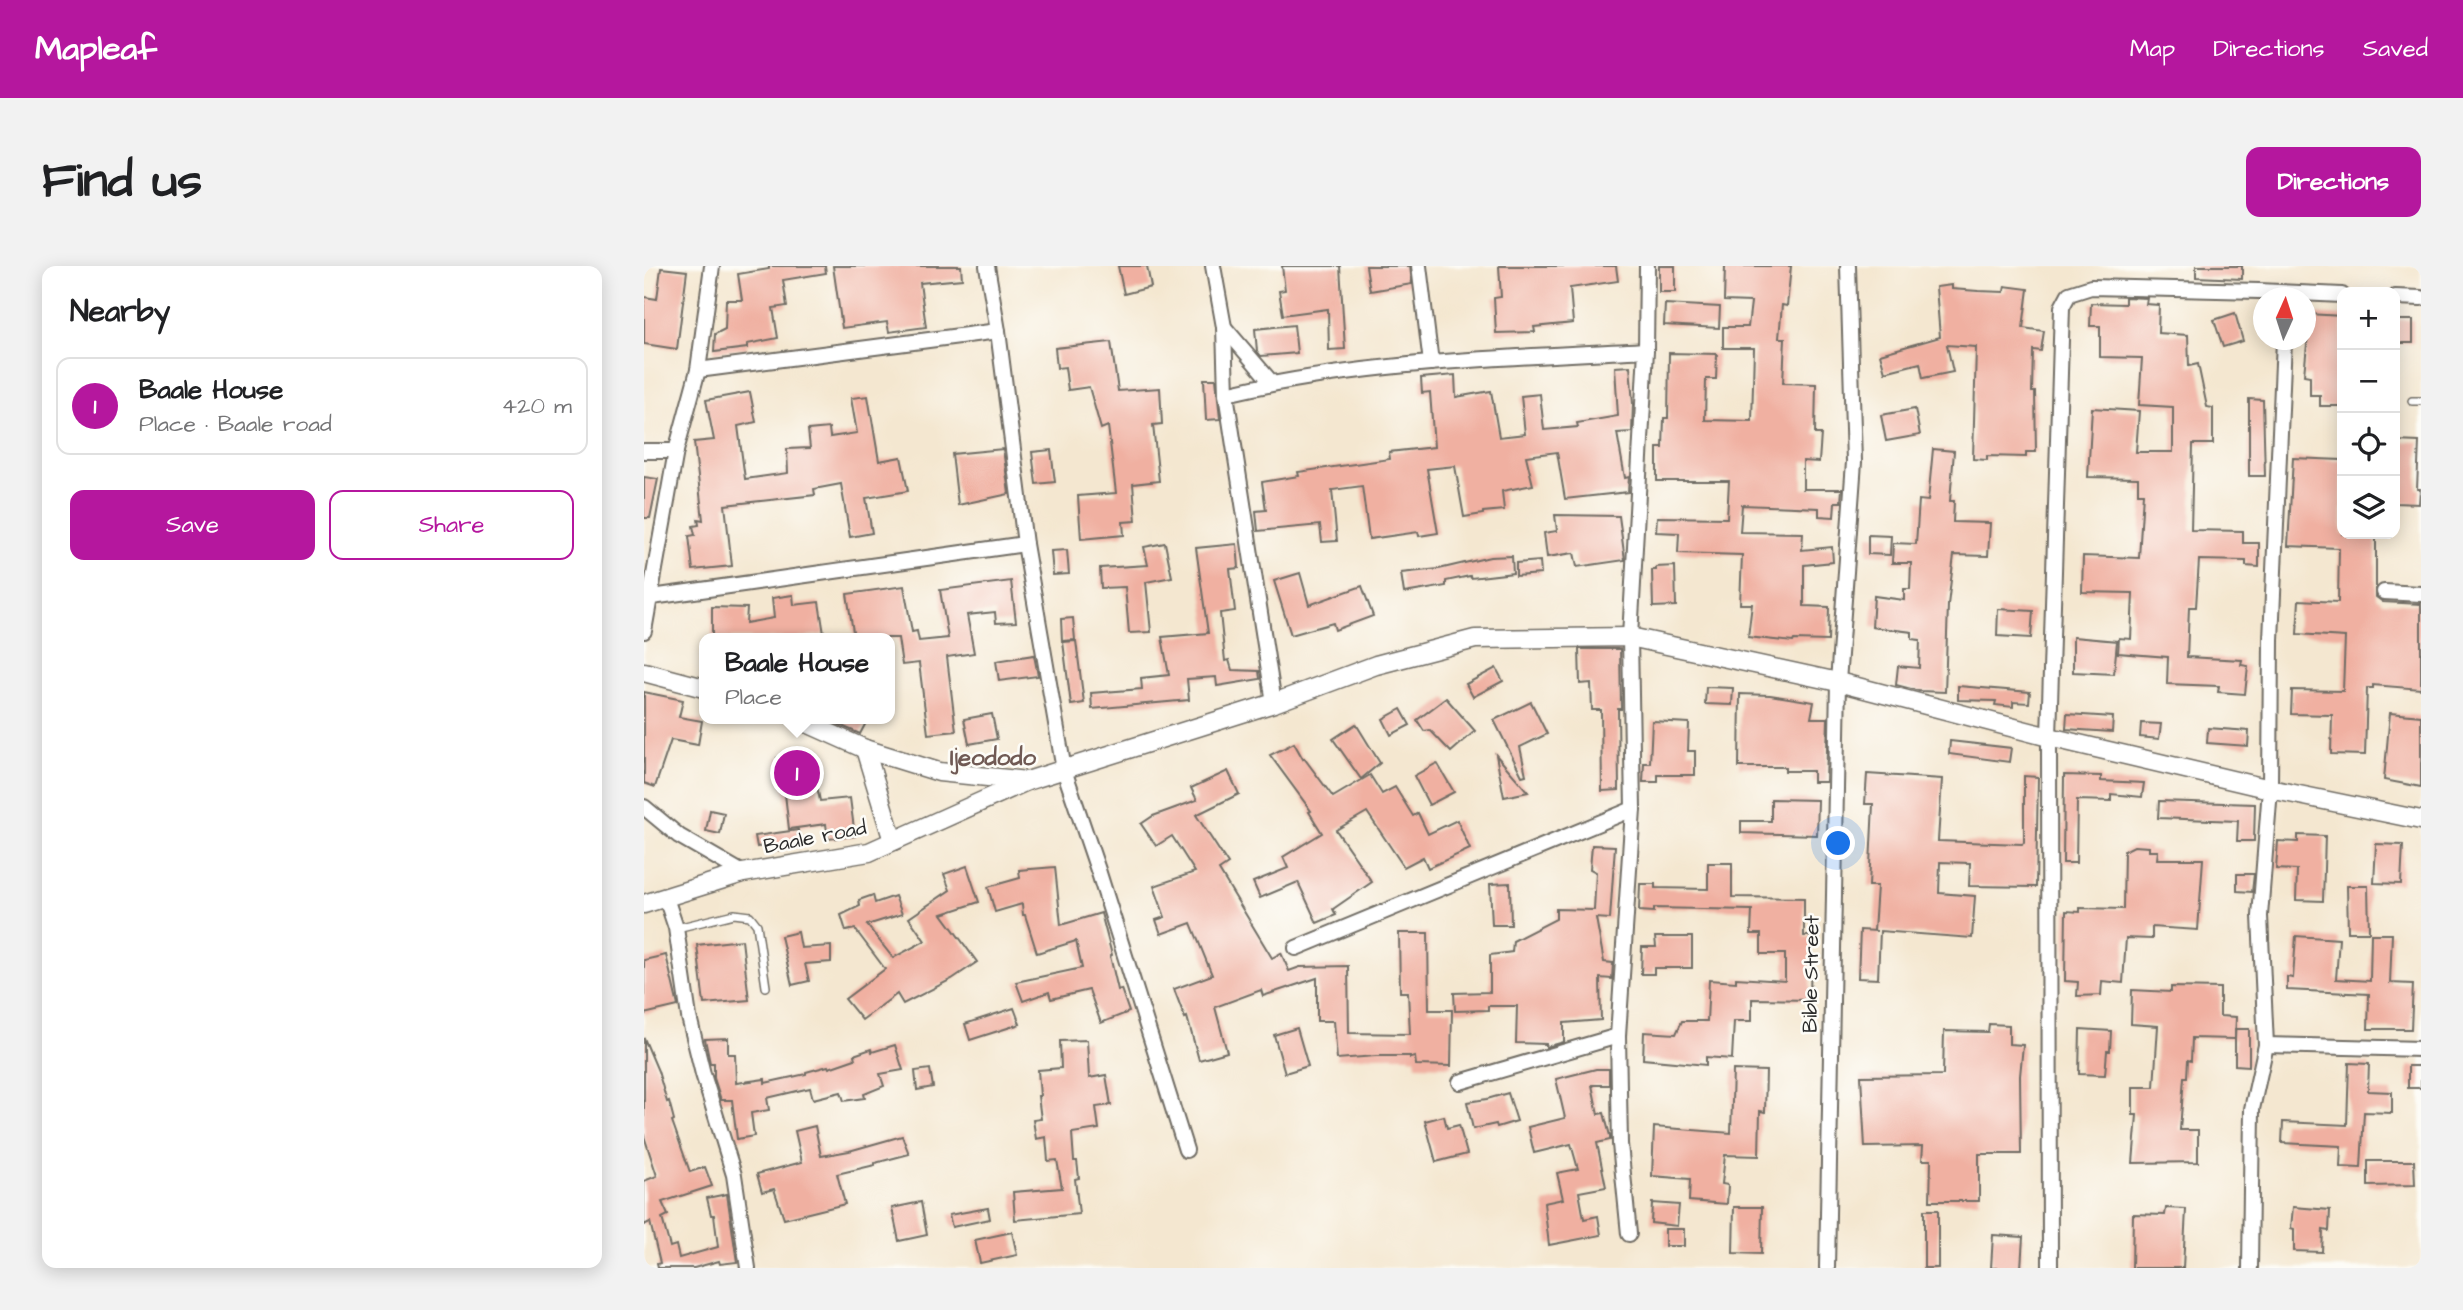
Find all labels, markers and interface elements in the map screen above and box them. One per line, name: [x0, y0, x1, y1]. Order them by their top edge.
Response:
text: Mapleaf: [35, 26, 157, 72]
text: Map: [2130, 32, 2175, 66]
text: Directions: [2213, 32, 2325, 66]
text: Saved: [2363, 32, 2428, 66]
button: Directions: [2246, 147, 2421, 217]
text: Find us: [42, 148, 202, 216]
north arrow: [2253, 287, 2316, 350]
map controls: [2337, 287, 2400, 539]
button: +: [2337, 287, 2400, 350]
text: Nearby: [70, 291, 170, 333]
button: −: [2337, 350, 2400, 413]
text: Baale House: [139, 372, 283, 408]
text: 1: [94, 390, 96, 422]
text: 420 m: [502, 390, 572, 422]
text: Place · Baale road: [139, 408, 332, 440]
button: locate: [2337, 413, 2400, 476]
button: layers: [2337, 476, 2400, 539]
button: Save: [70, 490, 315, 560]
button: Share: [329, 490, 574, 560]
popup: [699, 633, 895, 724]
text: Baale House: [725, 645, 869, 681]
text: Place: [725, 681, 782, 713]
district label: Ijeododo: [950, 741, 1036, 775]
pin: 1: [774, 747, 820, 799]
street label: Baale road: [761, 813, 869, 861]
your location: [1821, 826, 1855, 860]
street label: Bible Street: [1795, 914, 1827, 1033]

